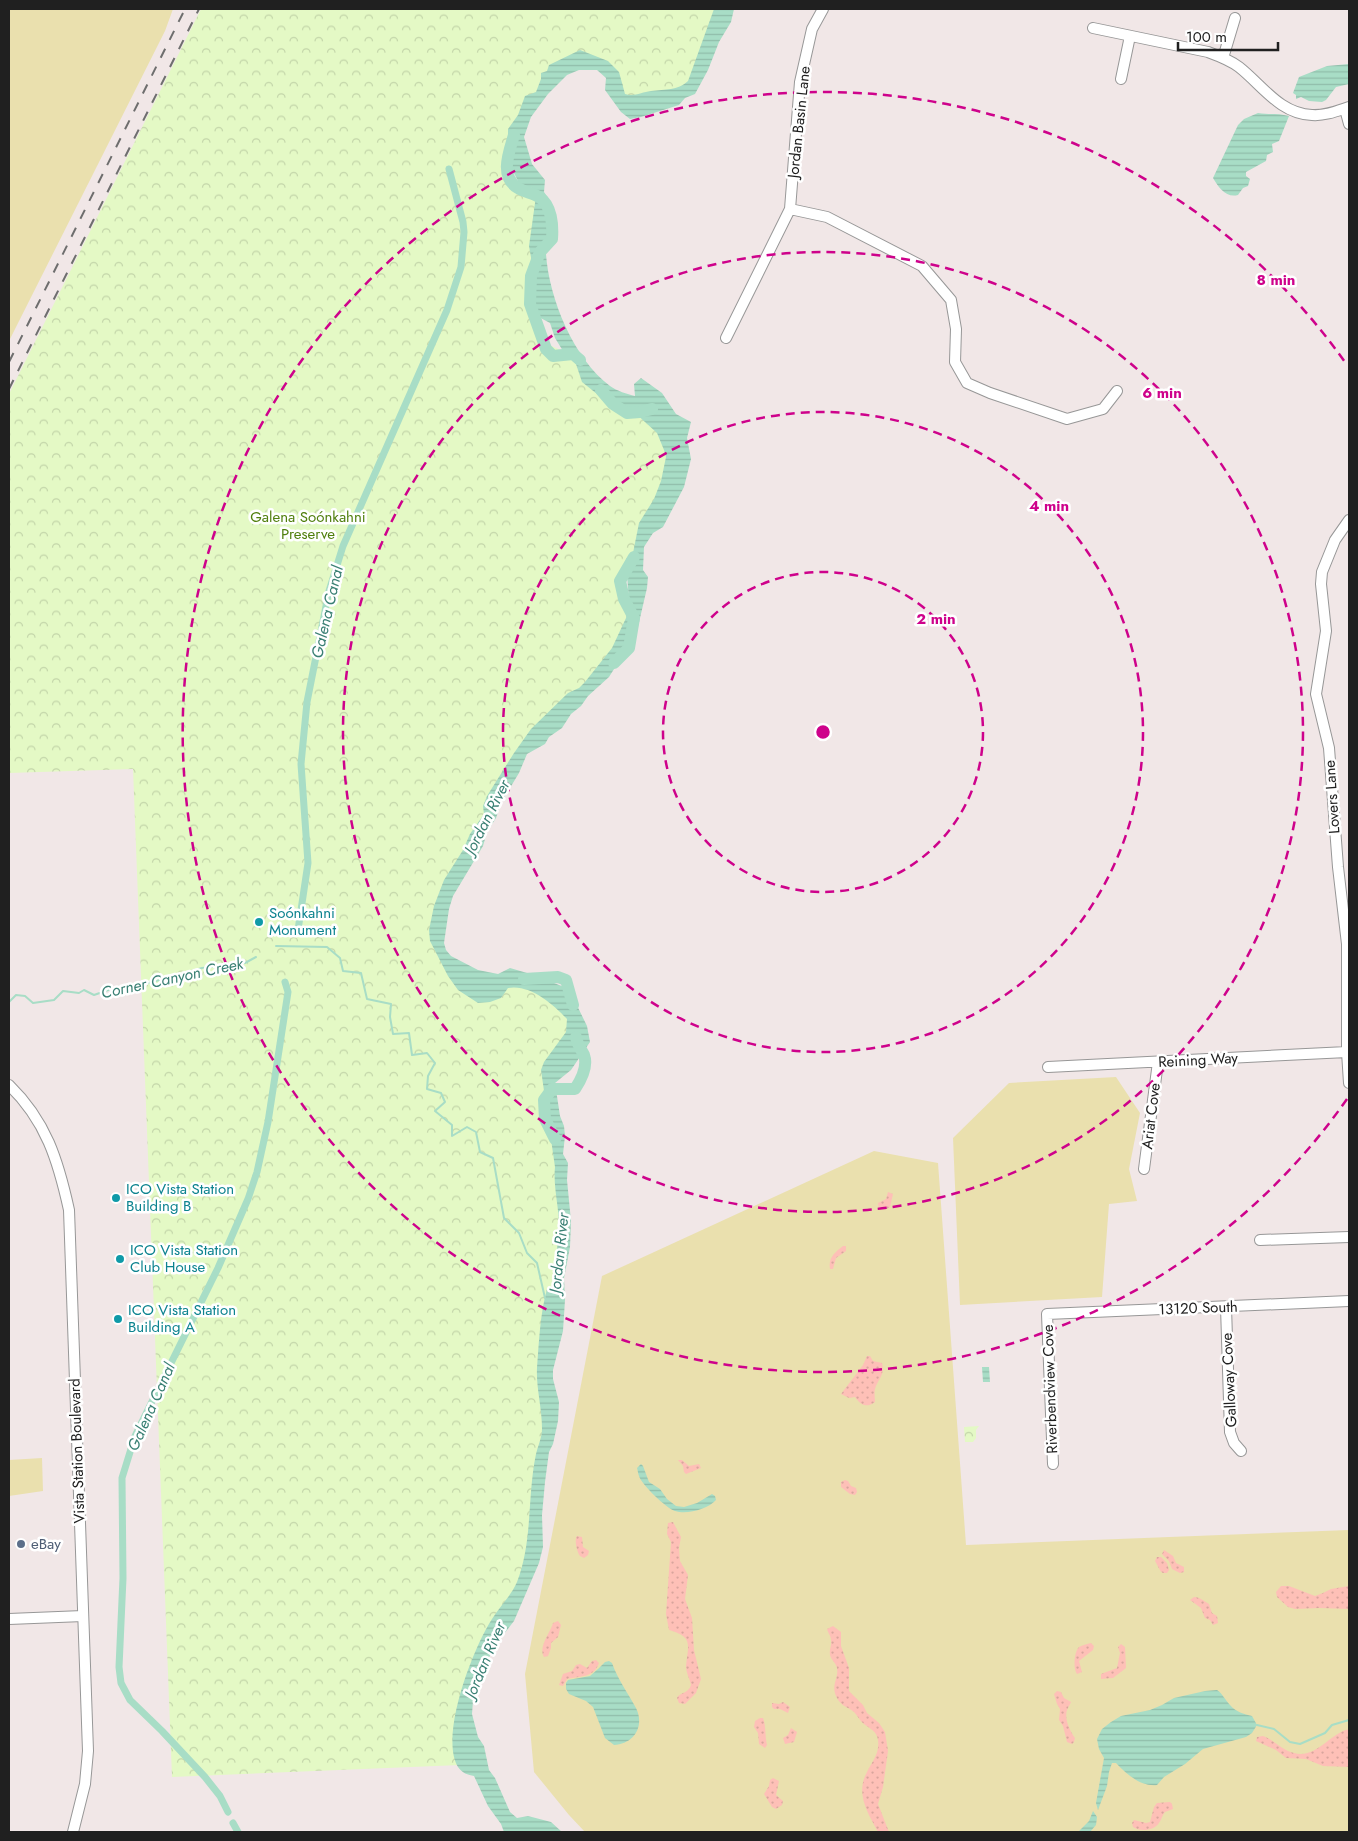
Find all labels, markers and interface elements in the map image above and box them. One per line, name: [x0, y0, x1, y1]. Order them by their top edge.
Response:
scale bar: [1178, 20, 1278, 52]
text: 100 m: [1186, 26, 1227, 48]
street label: Jordan Basin Lane: [782, 65, 816, 181]
text: 8 min: [1257, 269, 1295, 291]
text: 6 min: [1142, 382, 1182, 404]
text: 4 min: [1029, 495, 1069, 517]
park label: Galena Soónkahni Preserve: [250, 506, 366, 545]
water label: Galena Canal: [305, 562, 349, 661]
text: 2 min: [916, 608, 956, 630]
centre of rings: [814, 723, 832, 741]
street label: Lovers Lane: [1318, 759, 1346, 835]
water label: Jordan River: [457, 774, 516, 861]
place label: Soónkahni Monument: [269, 902, 336, 941]
marker: Soónkahni Monument: [253, 916, 265, 928]
water label: Corner Canyon Creek: [99, 951, 246, 1004]
street label: Reining Way: [1158, 1047, 1239, 1073]
street label: Ariat Cove: [1136, 1081, 1166, 1150]
place label: ICO Vista Station Building B: [126, 1178, 234, 1217]
marker: ICO Vista Station Building B: [110, 1192, 122, 1204]
water label: Jordan River: [543, 1210, 575, 1297]
place label: ICO Vista Station Club House: [130, 1239, 238, 1278]
marker: ICO Vista Station Club House: [114, 1253, 126, 1265]
street label: 13120 South: [1158, 1296, 1238, 1320]
place label: ICO Vista Station Building A: [128, 1299, 236, 1338]
marker: ICO Vista Station Building A: [112, 1313, 124, 1325]
street label: Riverbendview Cove: [1037, 1324, 1063, 1454]
street label: Galloway Cove: [1216, 1332, 1242, 1428]
water label: Galena Canal: [121, 1358, 181, 1455]
street label: Vista Station Boulevard: [63, 1378, 91, 1524]
place label: eBay: [31, 1533, 61, 1555]
marker: eBay: [15, 1538, 27, 1550]
water label: Jordan River: [457, 1617, 512, 1704]

